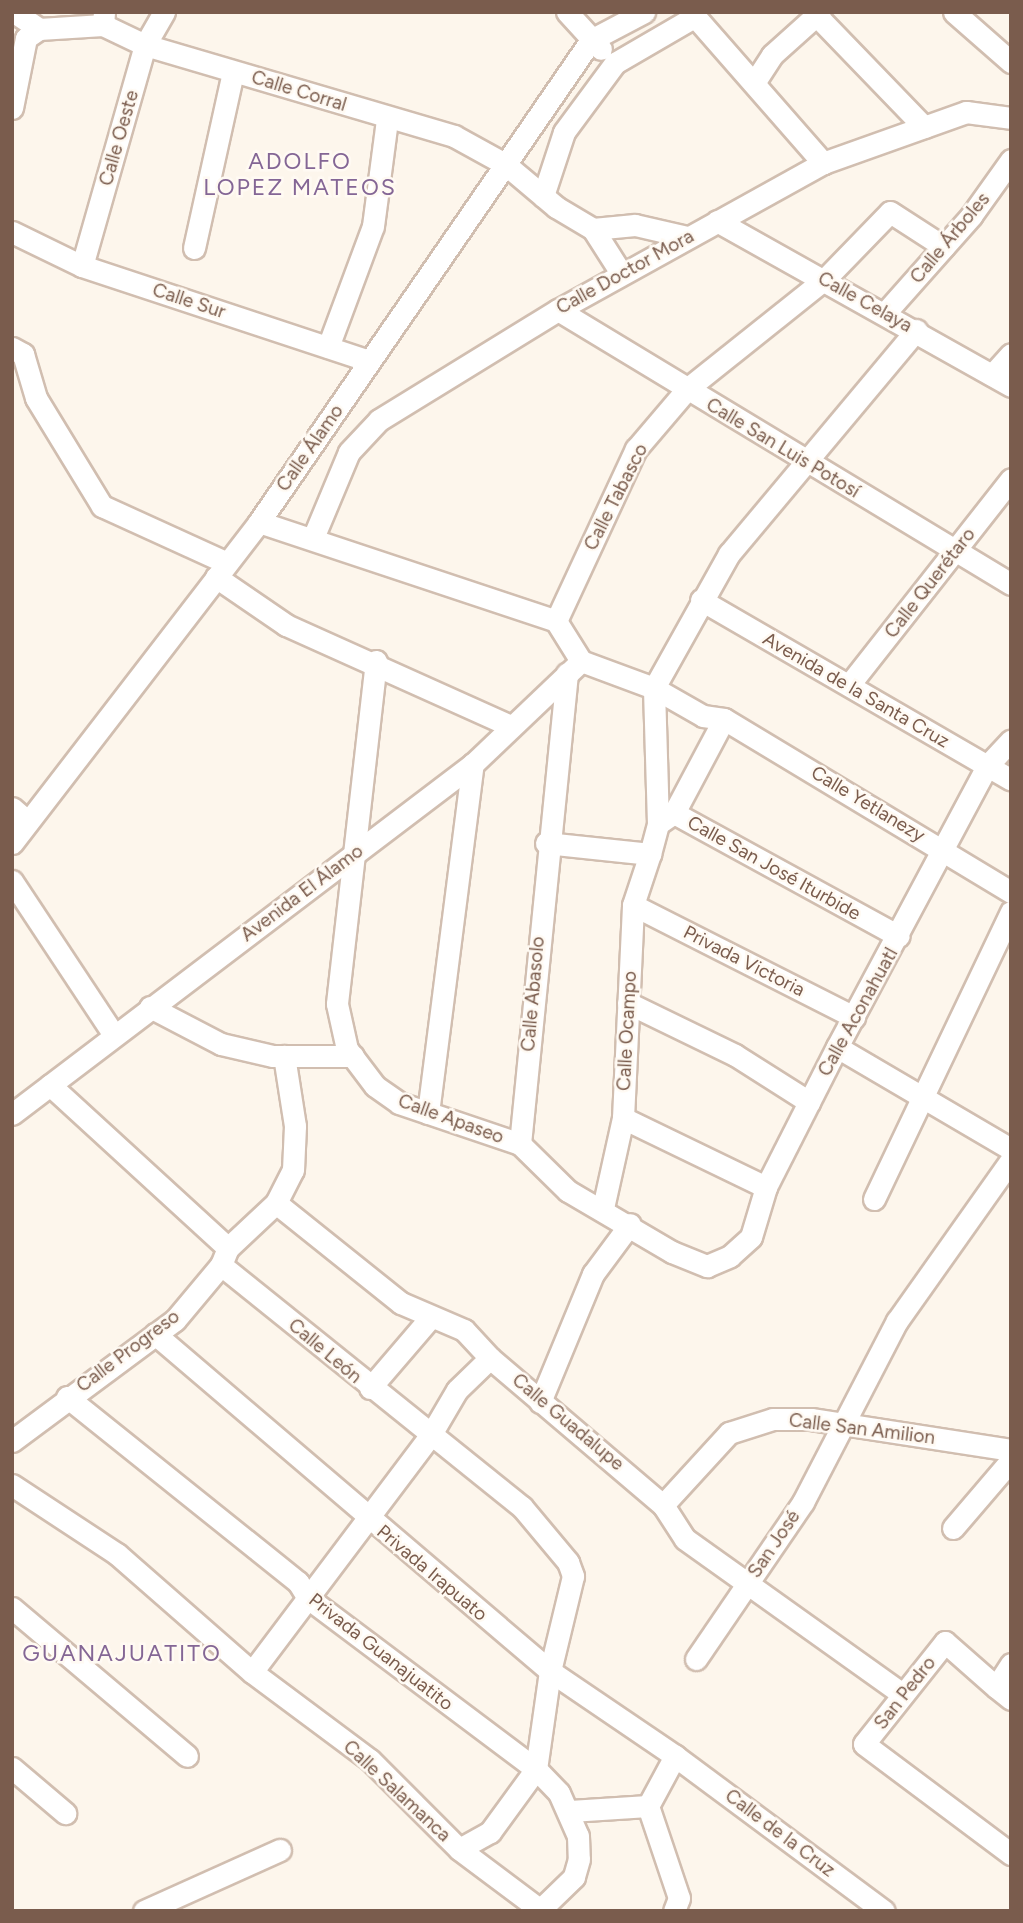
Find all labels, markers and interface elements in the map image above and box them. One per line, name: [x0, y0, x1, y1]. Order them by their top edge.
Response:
street label: Calle Corral: [249, 66, 349, 116]
street label: Calle Oeste: [94, 88, 144, 188]
district label: ADOLFO LOPEZ MATEOS: [205, 147, 395, 201]
street label: Calle Árboles: [905, 188, 995, 288]
street label: Calle Doctor Mora: [552, 225, 698, 319]
street label: Calle Celaya: [814, 267, 916, 337]
street label: Calle Sur: [150, 278, 228, 324]
street label: Calle San Luis Potosí: [702, 393, 864, 503]
street label: Calle Álamo: [272, 400, 348, 496]
street label: Calle Tabasco: [579, 440, 653, 554]
street label: Calle Querétaro: [880, 523, 980, 643]
street label: Avenida de la Santa Cruz: [759, 627, 953, 753]
street label: Calle Yetlanezy: [807, 761, 929, 847]
street label: Calle San José Iturbide: [683, 811, 865, 925]
street label: Avenida El Álamo: [236, 840, 368, 946]
street label: Privada Victoria: [680, 921, 808, 1001]
street label: Calle Abasolo: [517, 935, 549, 1053]
street label: Calle Aconahuatl: [813, 944, 903, 1080]
street label: Calle Ocampo: [612, 971, 642, 1091]
street label: Calle Apaseo: [395, 1089, 507, 1149]
street label: Calle Progreso: [72, 1305, 184, 1397]
street label: Calle León: [284, 1314, 366, 1388]
street label: Calle Guadalupe: [508, 1369, 628, 1475]
street label: Calle San Amilion: [788, 1409, 936, 1449]
street label: San José: [743, 1506, 805, 1582]
street label: Privada Irapuato: [372, 1520, 492, 1626]
street label: Privada Guanajuatito: [304, 1589, 458, 1715]
district label: GUANAJUATITO: [24, 1639, 220, 1667]
street label: San Pedro: [869, 1652, 941, 1734]
street label: Calle Salamanca: [339, 1735, 455, 1847]
street label: Calle de la Cruz: [721, 1784, 839, 1882]

